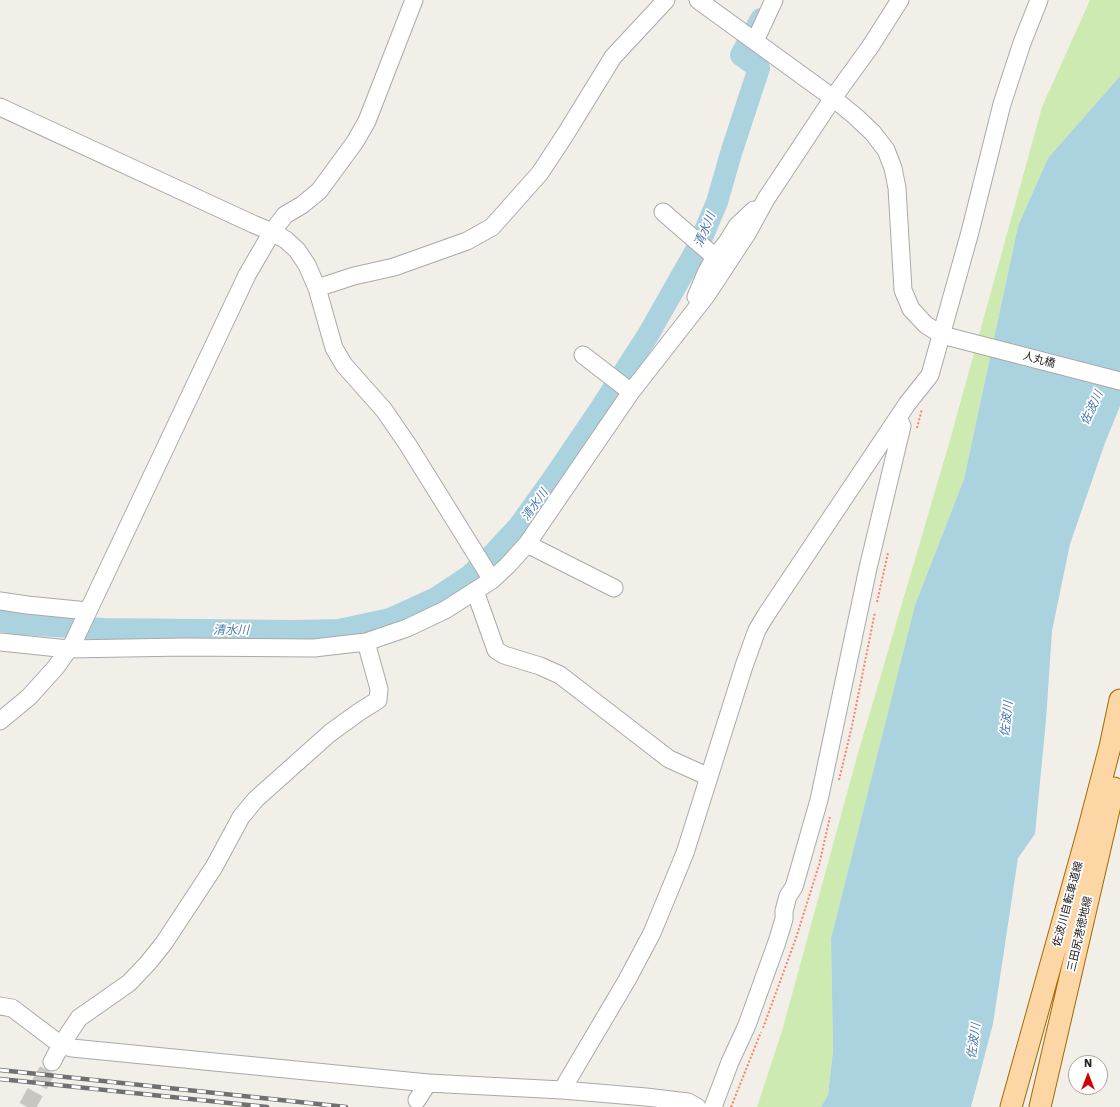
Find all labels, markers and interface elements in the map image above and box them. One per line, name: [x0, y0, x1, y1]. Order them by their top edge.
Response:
water label: 清水川: [691, 211, 719, 249]
street label: 人丸橋: [1021, 349, 1057, 371]
water label: 佐波川: [1078, 389, 1106, 427]
water label: 清水川: [519, 486, 551, 524]
water label: 清水川: [213, 623, 249, 637]
water label: 佐波川: [998, 700, 1016, 738]
street label: 佐波川自転車道線: [1050, 860, 1086, 948]
street label: 三田尻港徳地線: [1065, 895, 1095, 973]
water label: 佐波川: [965, 1022, 983, 1060]
north arrow: [1068, 1055, 1108, 1095]
text: N: [1084, 1057, 1092, 1070]

